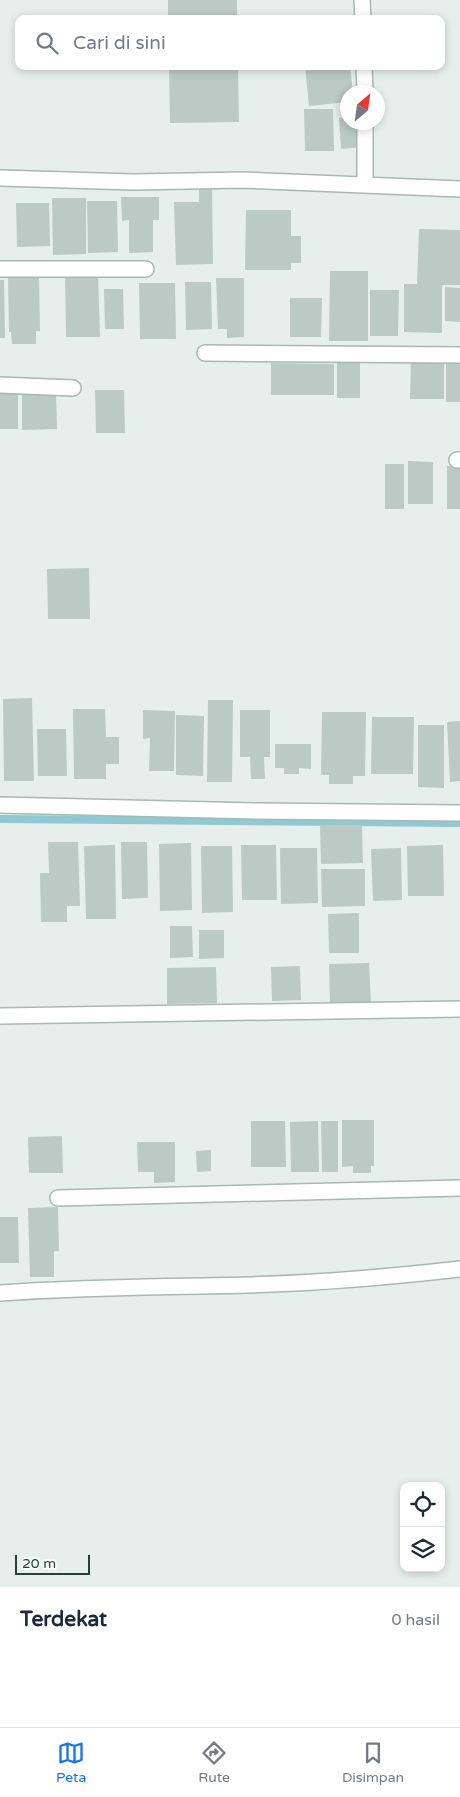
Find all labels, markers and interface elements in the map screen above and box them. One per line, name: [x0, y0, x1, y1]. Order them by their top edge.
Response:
search box: [15, 15, 445, 70]
icon: search: [33, 29, 61, 57]
text: Cari di sini: [73, 32, 166, 54]
north arrow: [340, 85, 385, 130]
map controls: [400, 1482, 445, 1572]
button: locate: [400, 1482, 445, 1527]
button: layers: [400, 1527, 445, 1572]
scale bar: [15, 1552, 90, 1575]
text: 20 m: [22, 1555, 56, 1572]
text: Terdekat: [20, 1607, 107, 1632]
text: 0 hasil: [391, 1610, 440, 1630]
tab: Peta: [56, 1739, 86, 1786]
tab: Rute: [198, 1739, 230, 1786]
tab: Disimpan: [342, 1739, 404, 1786]

